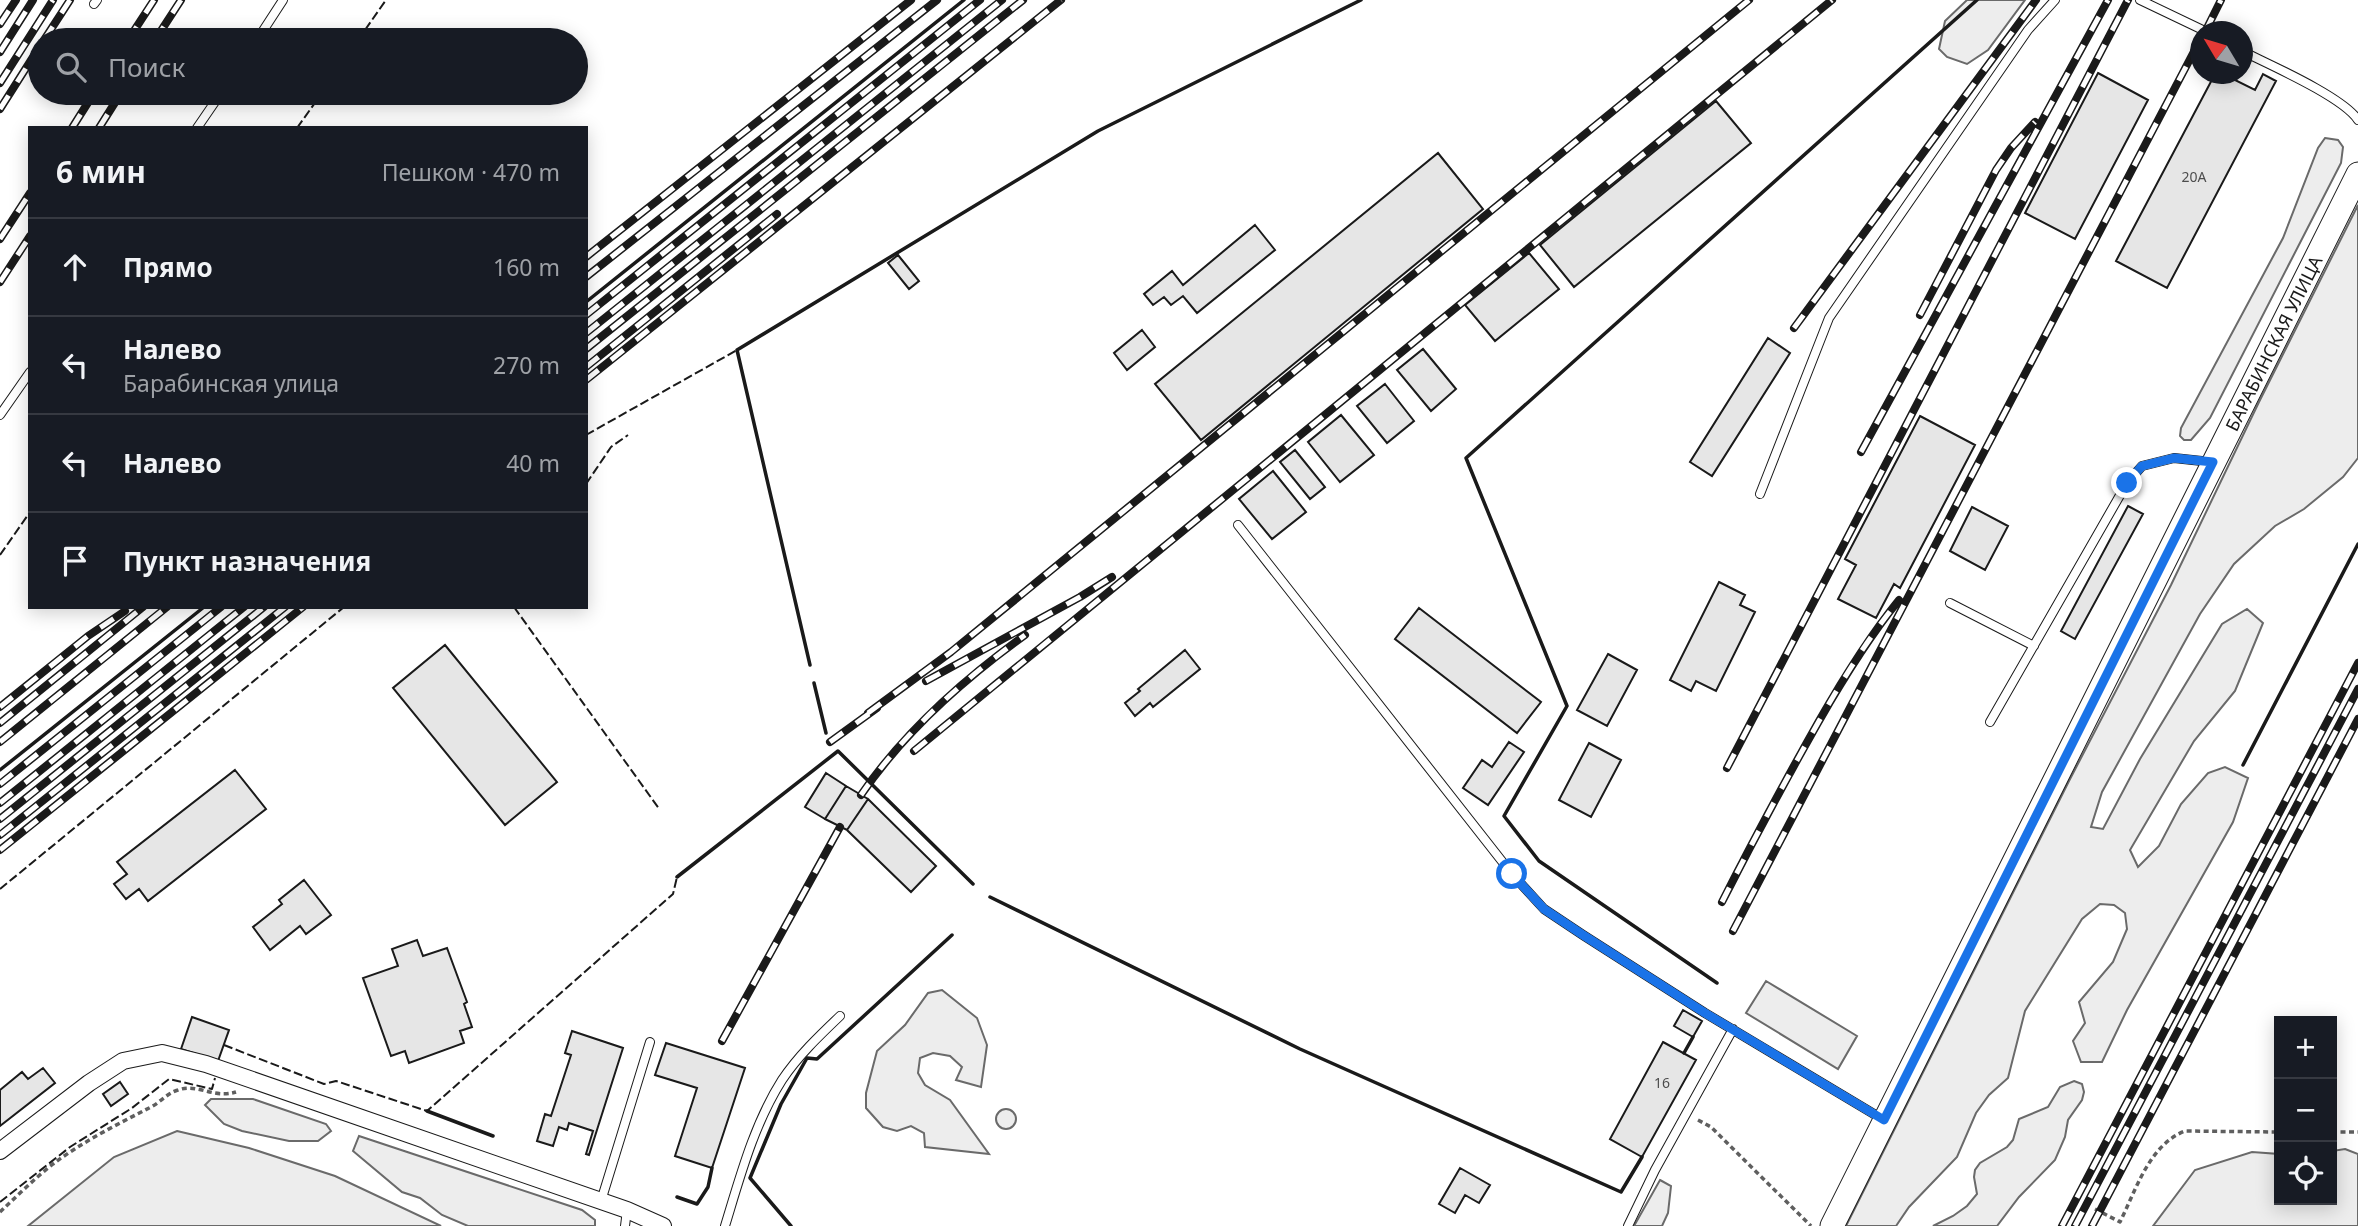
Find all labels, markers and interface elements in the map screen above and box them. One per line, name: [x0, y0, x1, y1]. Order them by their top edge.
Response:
north arrow: [2190, 21, 2253, 84]
search box: [28, 28, 588, 105]
icon: search: [52, 48, 90, 86]
text: Поиск: [108, 49, 185, 85]
text: 6 мин: [56, 151, 146, 192]
text: Пешком · 470 m: [382, 156, 560, 188]
house number: 20А: [2182, 167, 2207, 186]
icon: ahead: [56, 248, 94, 286]
text: Прямо: [123, 249, 213, 285]
text: 160 m: [493, 251, 560, 283]
street label: БАРАБИНСКАЯ УЛИЦА: [2220, 251, 2328, 435]
text: Налево: [123, 331, 222, 367]
icon: left: [56, 346, 94, 384]
text: 270 m: [493, 349, 560, 381]
text: Барабинская улица: [123, 367, 339, 399]
icon: left: [56, 444, 94, 482]
text: Налево: [123, 445, 222, 481]
text: 40 m: [506, 447, 560, 479]
route end: [2111, 467, 2142, 498]
icon: arrive: [56, 542, 94, 580]
text: Пункт назначения: [123, 543, 371, 579]
route start: [1496, 858, 1527, 889]
map controls: [2274, 1016, 2337, 1205]
button: +: [2274, 1016, 2337, 1079]
house number: 16: [1654, 1073, 1670, 1092]
button: −: [2274, 1079, 2337, 1142]
button: locate: [2274, 1142, 2337, 1205]

